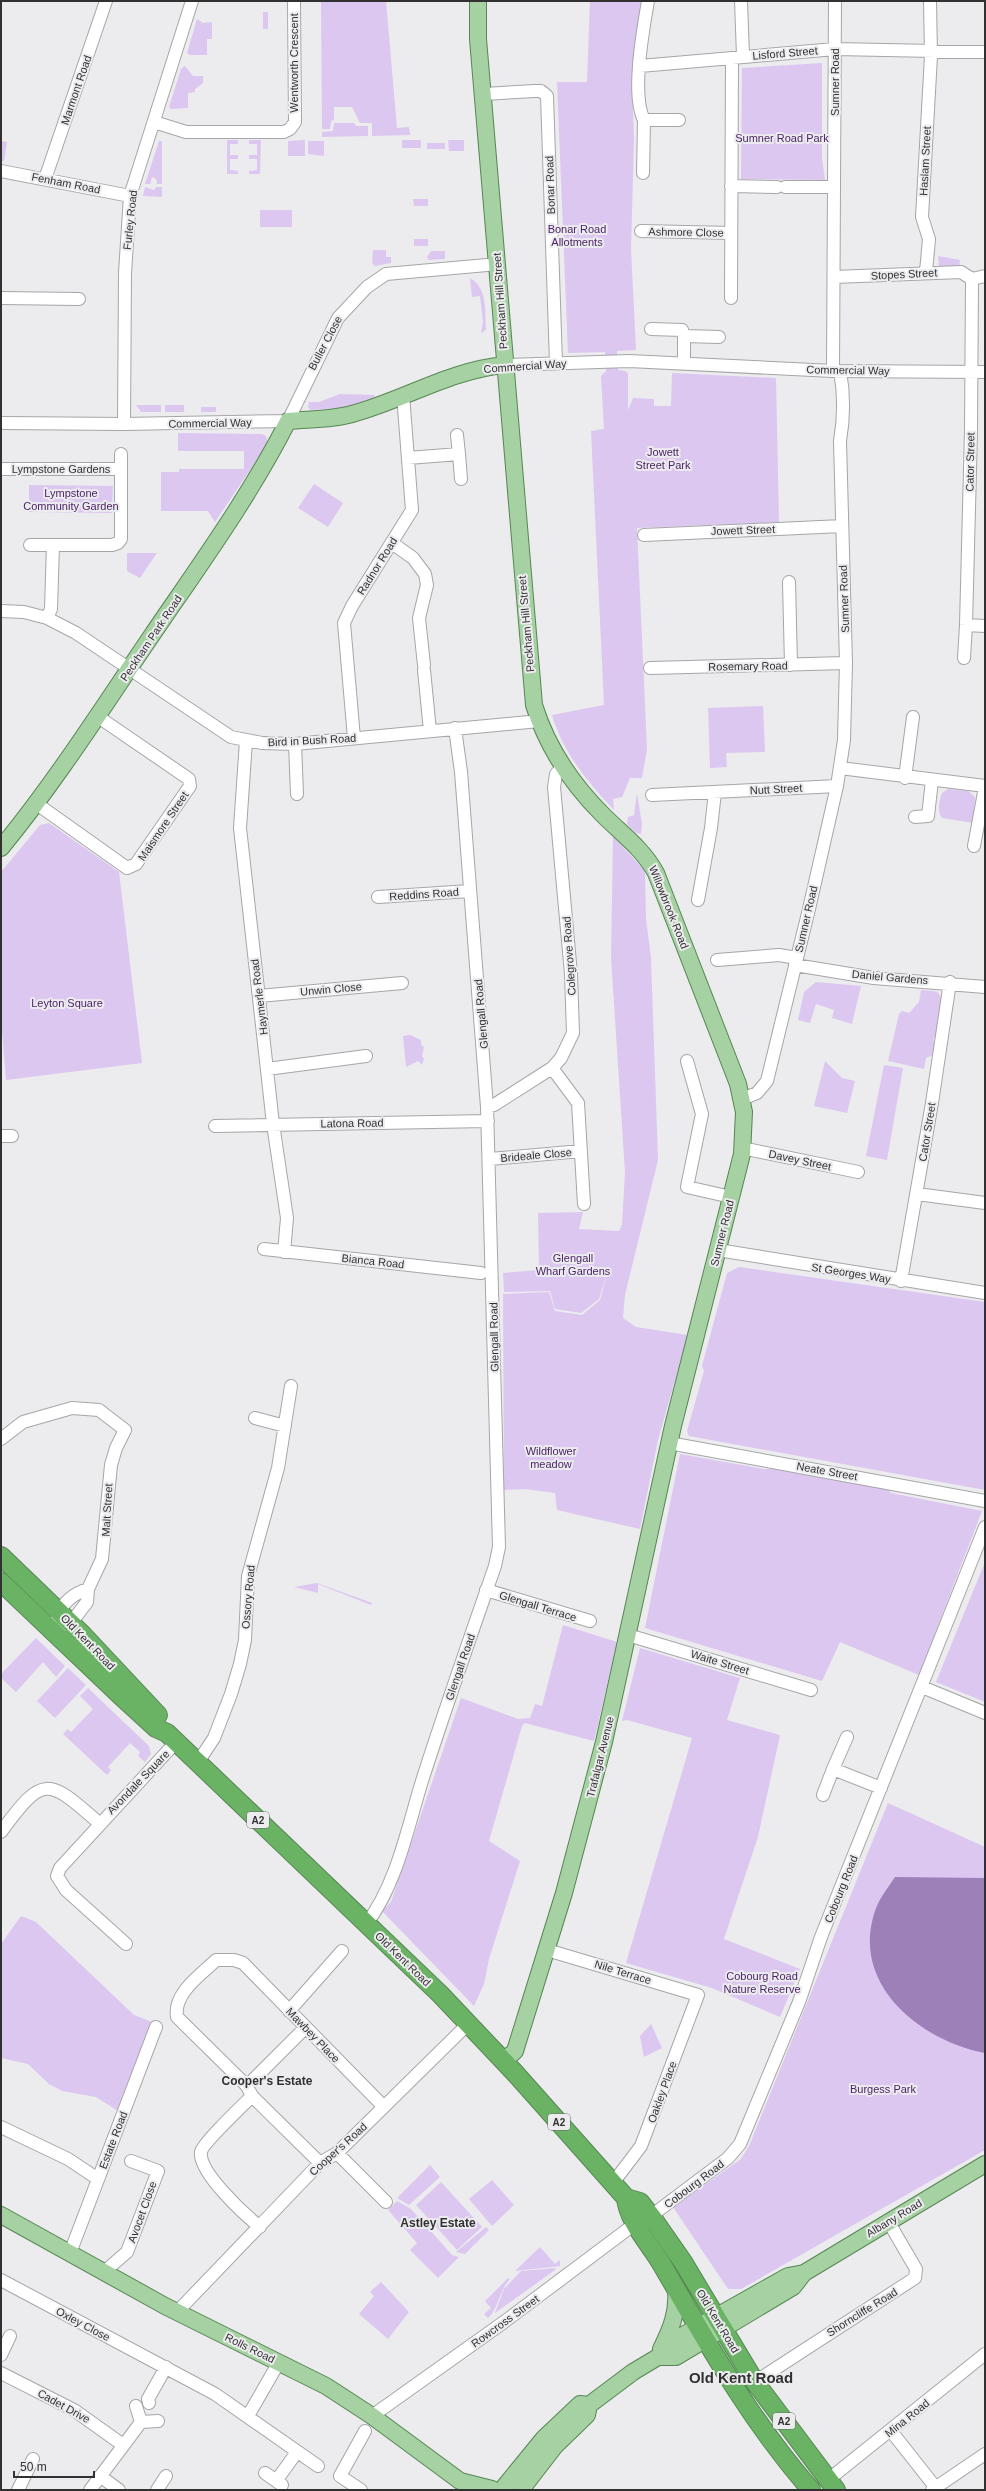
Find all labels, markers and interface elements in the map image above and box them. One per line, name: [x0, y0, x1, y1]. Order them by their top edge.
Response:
street label: Wentworth Crescent: [288, 13, 300, 113]
street label: Lisford Street: [752, 44, 818, 62]
street label: Sumner Road: [829, 48, 841, 116]
street label: Marmont Road: [58, 54, 94, 126]
street label: Haslam Street: [917, 126, 933, 196]
park label: Sumner Road Park: [735, 132, 829, 144]
street label: Bonar Road: [543, 155, 557, 215]
street label: Fenham Road: [31, 170, 101, 196]
street label: Furley Road: [121, 190, 139, 250]
park label: Bonar Road Allotments: [548, 223, 606, 248]
street label: Ashmore Close: [648, 225, 724, 239]
street label: Peckham Hill Street: [491, 252, 509, 350]
street label: Stopes Street: [870, 266, 938, 282]
street label: Buller Close: [306, 314, 344, 372]
street label: Commercial Way: [483, 357, 567, 375]
street label: Commercial Way: [806, 363, 890, 377]
street label: Commercial Way: [168, 416, 252, 430]
street label: Cator Street: [963, 432, 977, 492]
park label: Jowett Street Park: [635, 446, 691, 471]
street label: Lympstone Gardens: [12, 463, 111, 475]
park label: Lympstone Community Garden: [23, 487, 119, 512]
street label: Jowett Street: [711, 523, 775, 537]
street label: Radnor Road: [355, 535, 399, 597]
street label: Sumner Road: [837, 565, 851, 633]
street label: Peckham Hill Street: [516, 575, 536, 673]
street label: Peckham Park Road: [118, 593, 184, 683]
street label: Rosemary Road: [708, 659, 788, 673]
street label: Bird in Bush Road: [267, 732, 357, 748]
street label: Nutt Street: [749, 782, 803, 796]
street label: Maismore Street: [135, 789, 191, 863]
street label: Willowbrook Road: [647, 864, 691, 950]
street label: Sumner Road: [793, 885, 819, 953]
street label: Reddins Road: [389, 886, 459, 902]
street label: Colegrove Road: [560, 916, 578, 996]
street label: Haymerle Road: [248, 958, 270, 1036]
street label: Daniel Gardens: [851, 968, 929, 986]
street label: Glengall Road: [472, 979, 490, 1049]
street label: Unwin Close: [300, 980, 362, 998]
park label: Leyton Square: [31, 997, 103, 1009]
street label: Cator Street: [916, 1102, 938, 1162]
street label: Latona Road: [320, 1116, 384, 1130]
street label: Brideale Close: [500, 1146, 572, 1164]
street label: Davey Street: [768, 1148, 832, 1172]
street label: Sumner Road: [708, 1199, 736, 1267]
street label: Bianca Road: [341, 1252, 405, 1270]
park label: Glengall Wharf Gardens: [536, 1252, 611, 1277]
street label: St Georges Way: [810, 1261, 892, 1285]
street label: Glengall Road: [487, 1302, 501, 1372]
park label: Wildflower meadow: [526, 1445, 577, 1470]
street label: Neate Street: [796, 1460, 858, 1482]
street label: Malt Street: [100, 1483, 114, 1537]
street label: Ossory Road: [239, 1564, 257, 1630]
street label: Glengall Terrace: [498, 1589, 578, 1623]
street label: Old Kent Road: [59, 1612, 117, 1672]
street label: Glengall Road: [443, 1632, 477, 1702]
street label: Waite Street: [689, 1647, 751, 1677]
street label: Trafalgar Avenue: [584, 1715, 616, 1799]
street label: Avondale Square: [104, 1748, 172, 1816]
road number: A2: [247, 1812, 269, 1828]
street label: Cobourg Road: [822, 1854, 860, 1924]
street label: Old Kent Road: [373, 1930, 433, 1988]
street label: Nile Terrace: [593, 1958, 653, 1986]
park label: Cobourg Road Nature Reserve: [723, 1970, 801, 1995]
street label: Mawbey Place: [284, 2005, 342, 2065]
street label: Oakley Place: [645, 2059, 679, 2125]
district label: Cooper's Estate: [222, 2074, 313, 2088]
park label: Burgess Park: [850, 2083, 917, 2095]
street label: Estate Road: [97, 2110, 129, 2170]
road number: A2: [548, 2114, 570, 2130]
street label: Cooper's Road: [307, 2120, 369, 2178]
street label: Cobourg Road: [662, 2158, 726, 2210]
street label: Avocet Close: [125, 2180, 159, 2244]
street label: Albany Road: [864, 2197, 924, 2239]
district label: Astley Estate: [400, 2216, 476, 2230]
street label: Shorncliffe Road: [824, 2285, 900, 2339]
street label: Old Kent Road: [694, 2287, 742, 2355]
street label: Rowcross Street: [469, 2292, 541, 2350]
street label: Oxley Close: [54, 2305, 112, 2343]
street label: Rolls Road: [223, 2331, 277, 2365]
district label: Old Kent Road: [689, 2369, 793, 2386]
street label: Cadet Drive: [36, 2387, 92, 2425]
street label: Mina Road: [883, 2397, 931, 2439]
road number: A2: [773, 2413, 795, 2429]
scale bar: [14, 2453, 94, 2479]
text: 50 m: [20, 2460, 47, 2474]

